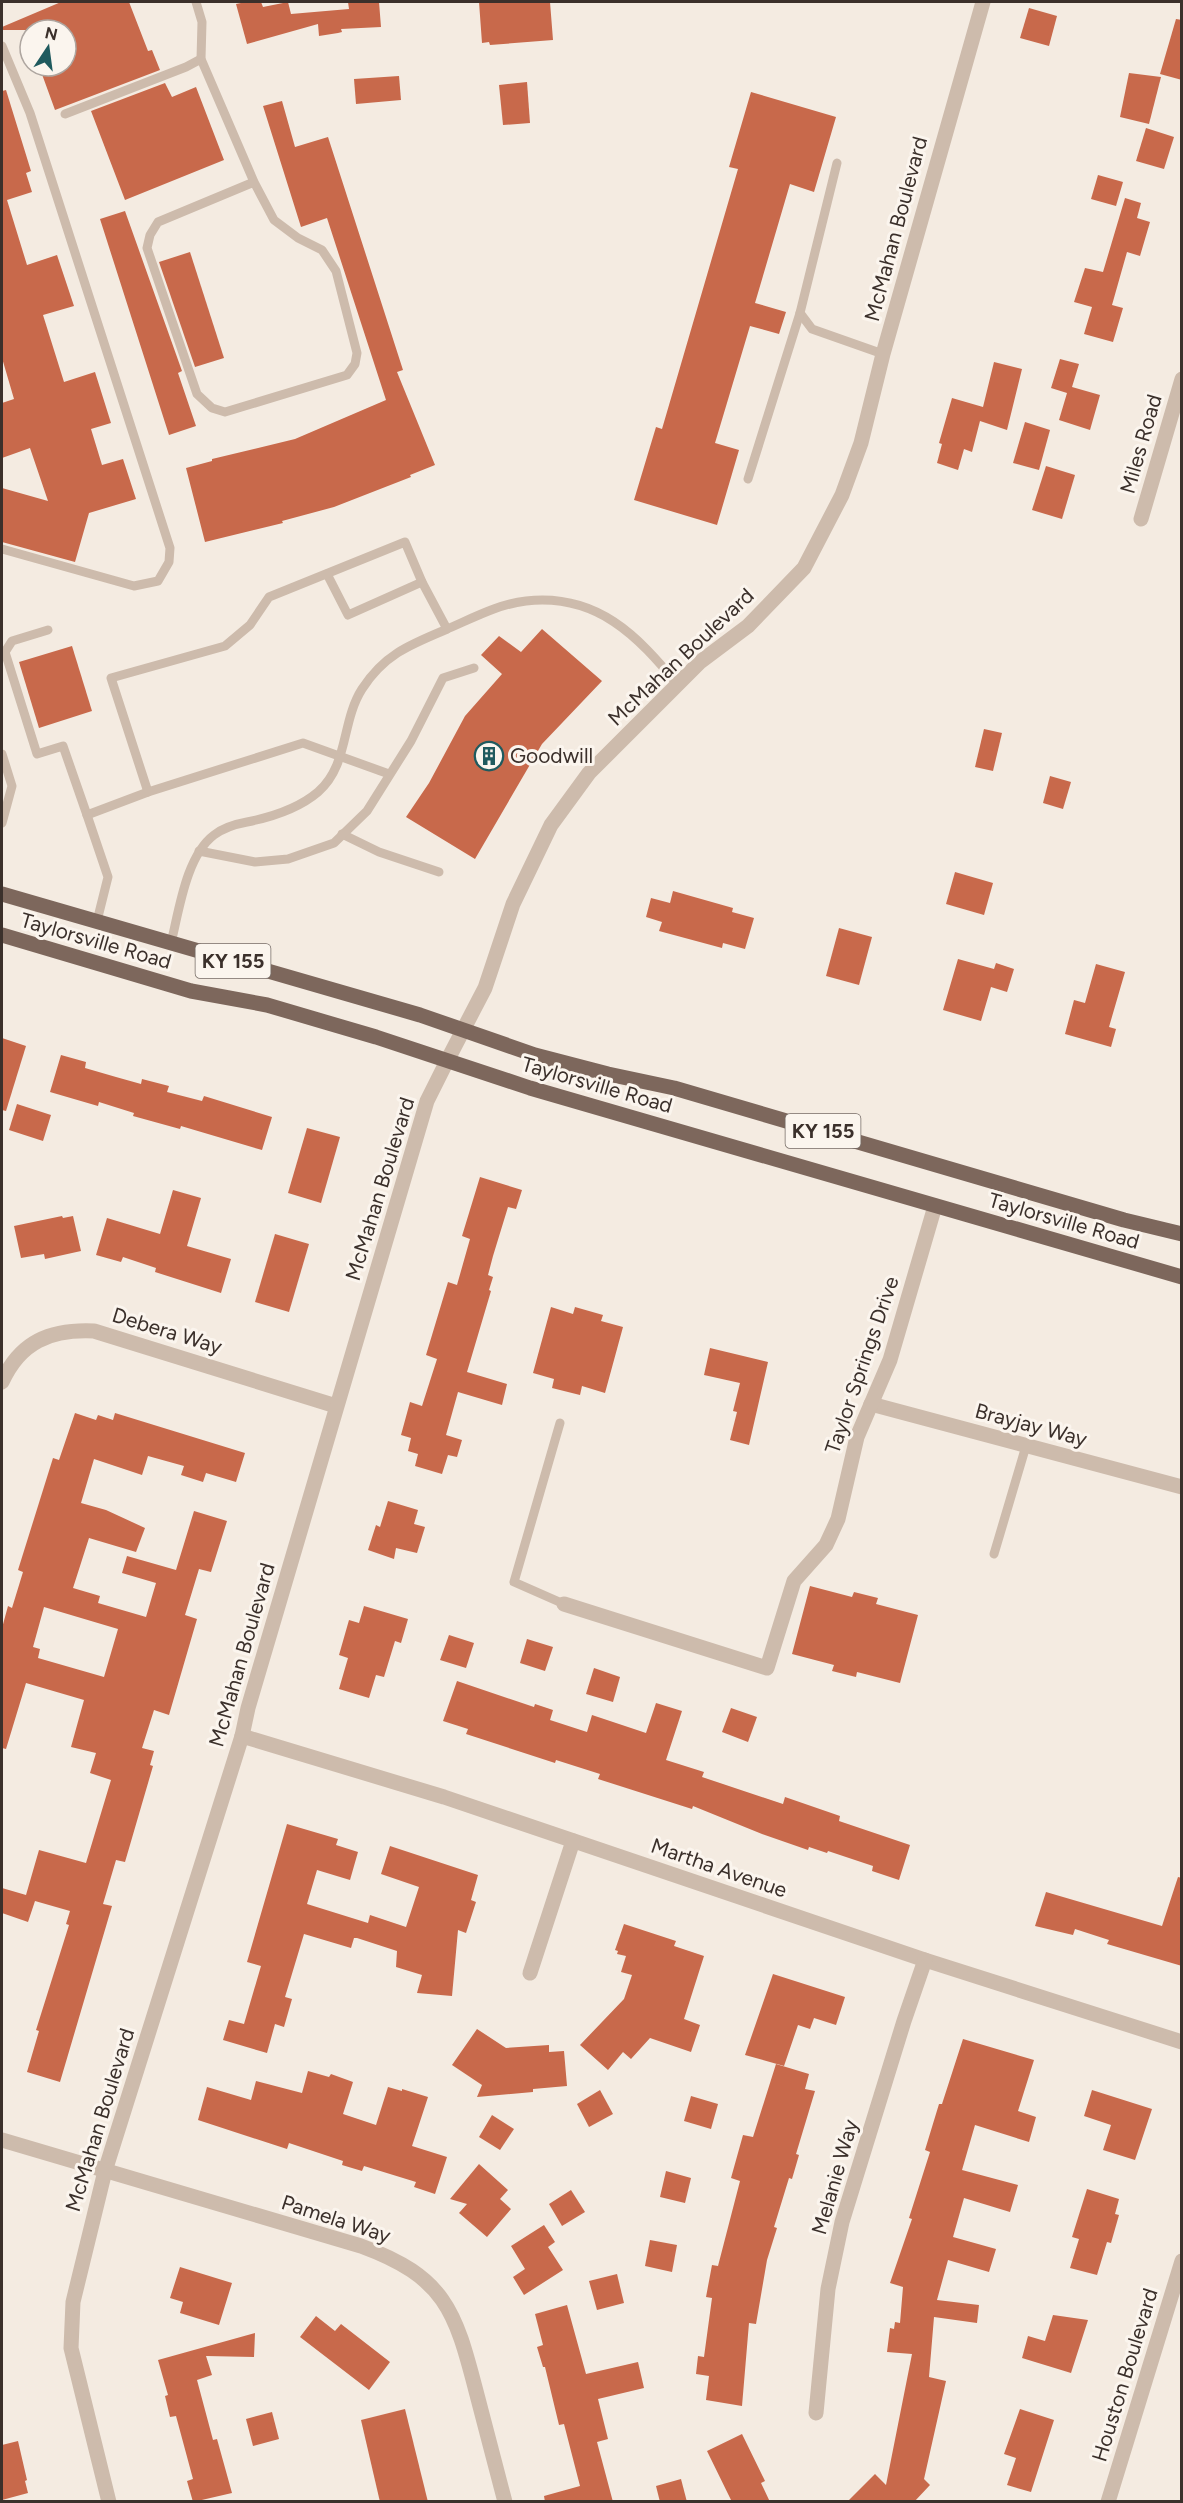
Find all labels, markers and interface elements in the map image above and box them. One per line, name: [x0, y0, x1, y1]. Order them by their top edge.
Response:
north arrow: [18, 18, 78, 78]
text: N: [43, 23, 59, 45]
street label: McMahan Boulevard: [859, 134, 932, 324]
street label: Miles Road: [1114, 391, 1167, 496]
street label: McMahan Boulevard: [603, 583, 759, 731]
building icon: Goodwill: [473, 740, 505, 772]
place label: Goodwill: [510, 743, 593, 768]
street label: Taylorsville Road: [18, 907, 174, 974]
road number: KY 155: [196, 944, 270, 978]
street label: Taylorsville Road: [519, 1051, 675, 1118]
street label: McMahan Boulevard: [340, 1094, 419, 1283]
road number: KY 155: [786, 1114, 860, 1148]
street label: Taylorsville Road: [986, 1187, 1142, 1254]
street label: Taylor Springs Drive: [819, 1273, 904, 1457]
street label: Debera Way: [109, 1302, 225, 1359]
street label: Brayjay Way: [972, 1398, 1090, 1451]
street label: McMahan Boulevard: [203, 1560, 280, 1750]
street label: Martha Avenue: [648, 1833, 790, 1902]
street label: McMahan Boulevard: [60, 2025, 139, 2214]
street label: Melanie Way: [806, 2116, 863, 2237]
street label: Pamela Way: [278, 2189, 394, 2248]
street label: Houston Boulevard: [1086, 2285, 1163, 2464]

